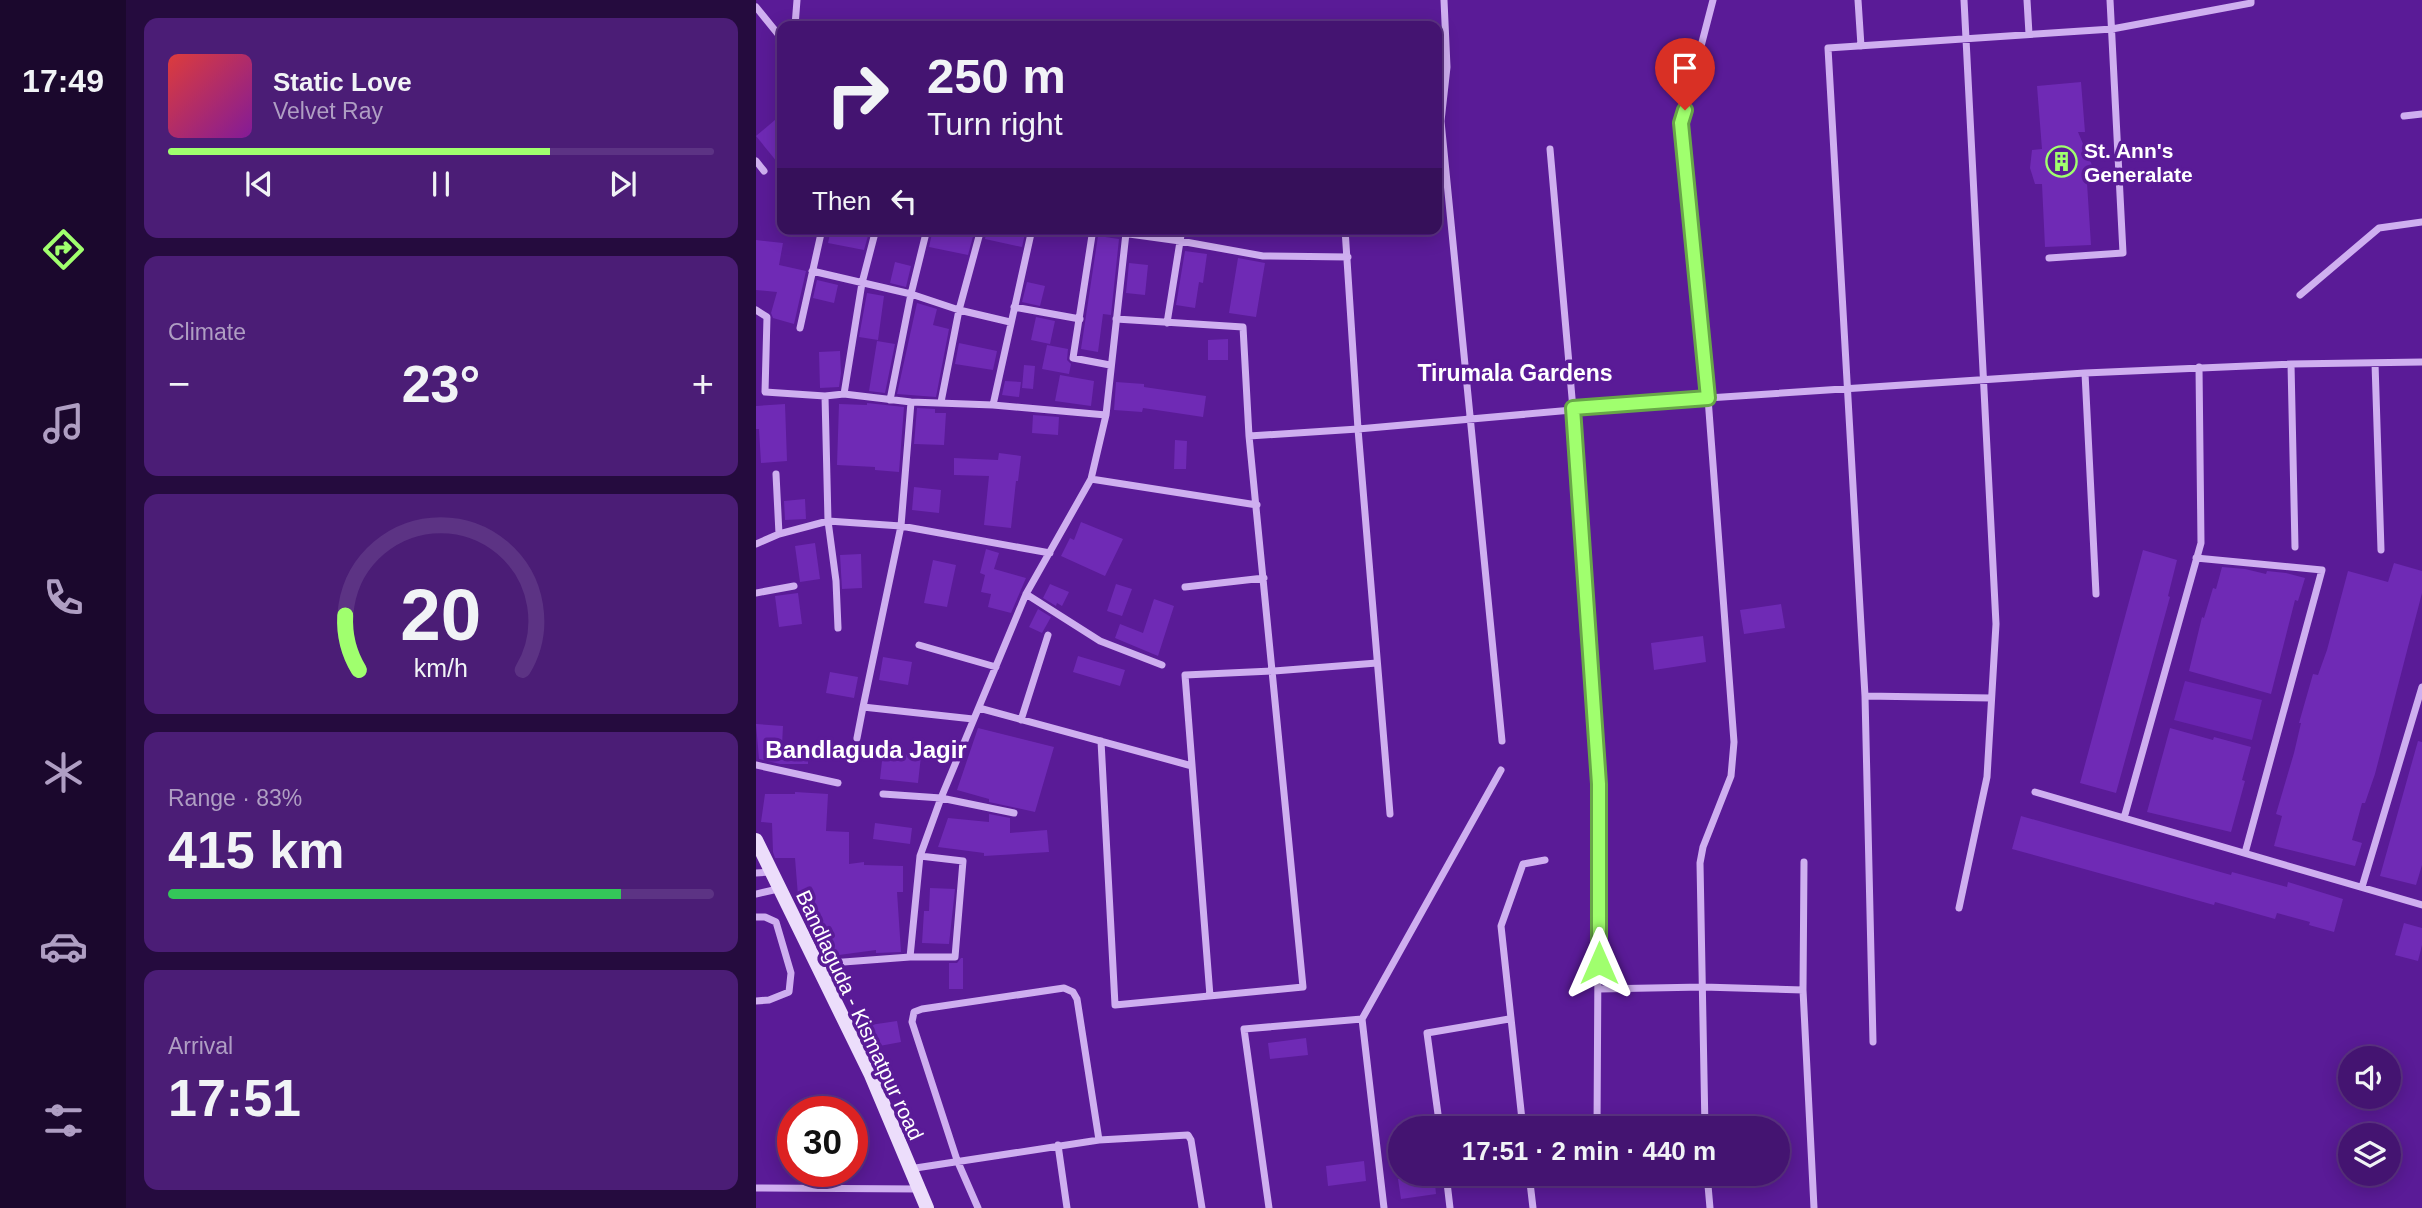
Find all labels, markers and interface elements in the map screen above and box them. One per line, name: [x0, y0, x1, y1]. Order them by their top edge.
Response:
pin: [1655, 38, 1715, 110]
icon: right: [812, 49, 903, 140]
text: 250 m: [927, 49, 1066, 103]
icon: arrive: [1666, 49, 1704, 87]
text: 17:49: [22, 63, 104, 99]
text: Static Love: [273, 67, 412, 97]
text: Velvet Ray: [273, 98, 383, 124]
text: Turn right: [927, 106, 1063, 142]
place label: St. Ann's Generalate: [2084, 139, 2193, 186]
building icon: St. Ann's Generalate: [2044, 145, 2078, 179]
icon: previous: [240, 165, 278, 203]
icon: pause: [422, 165, 460, 203]
icon: next: [604, 165, 642, 203]
icon: left: [885, 182, 923, 220]
text: Then: [812, 186, 871, 216]
icon: directions: [39, 225, 88, 274]
text: Climate: [168, 319, 246, 345]
text: 23°: [402, 355, 480, 413]
district label: Tirumala Gardens: [1417, 360, 1613, 386]
text: −: [168, 363, 190, 405]
text: +: [692, 363, 714, 405]
icon: music: [39, 399, 88, 448]
icon: phone: [39, 573, 88, 622]
text: 20: [401, 574, 481, 655]
text: km/h: [414, 654, 468, 682]
district label: Bandlaguda Jagir: [765, 736, 967, 763]
icon: climate: [39, 748, 88, 797]
text: Range · 83%: [168, 785, 302, 811]
text: 415 km: [168, 821, 344, 879]
street label: Bandlaguda - Kismatpur road: [792, 886, 928, 1144]
icon: car: [39, 922, 88, 971]
position arrow: [1562, 926, 1636, 1000]
text: Arrival: [168, 1033, 233, 1059]
map controls: [2338, 1046, 2401, 1186]
button: sound: [2338, 1046, 2401, 1109]
text: 17:51: [168, 1069, 301, 1127]
icon: filters: [39, 1096, 88, 1145]
speed limit sign: 30: [777, 1096, 868, 1187]
button: layers: [2338, 1123, 2401, 1186]
text: 17:51 · 2 min · 440 m: [1462, 1136, 1716, 1166]

